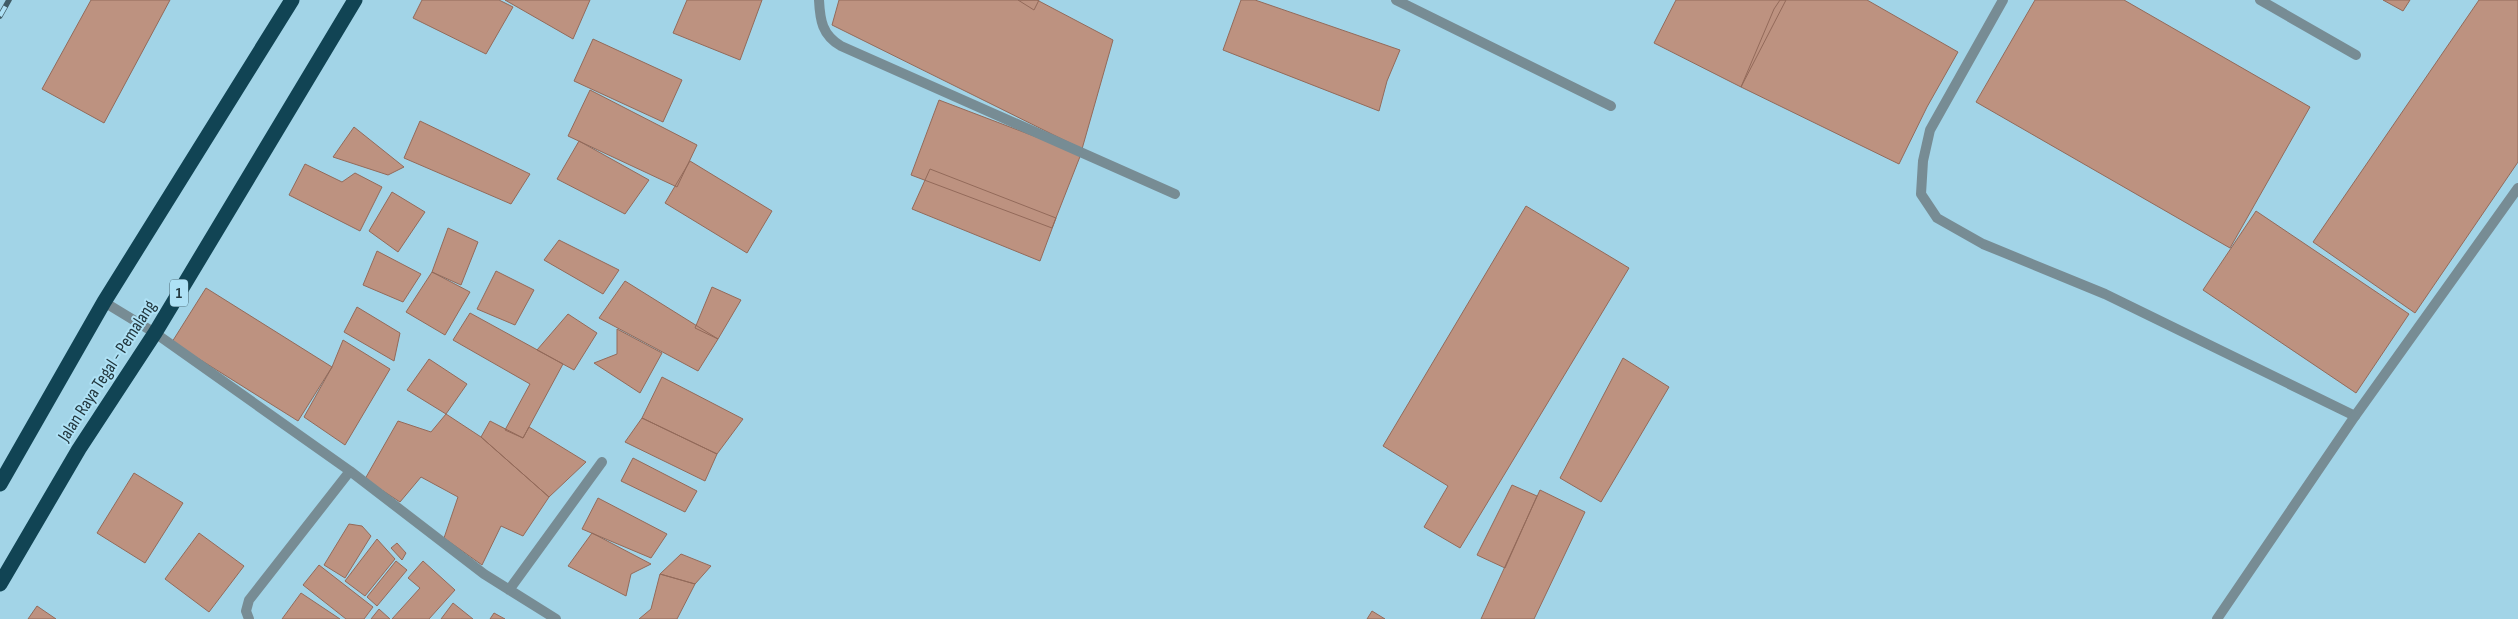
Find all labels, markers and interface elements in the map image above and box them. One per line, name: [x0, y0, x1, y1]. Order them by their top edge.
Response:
road number: 1: [170, 280, 188, 306]
street label: Jalan Raya Tegal - Pemalang: [53, 296, 161, 446]

